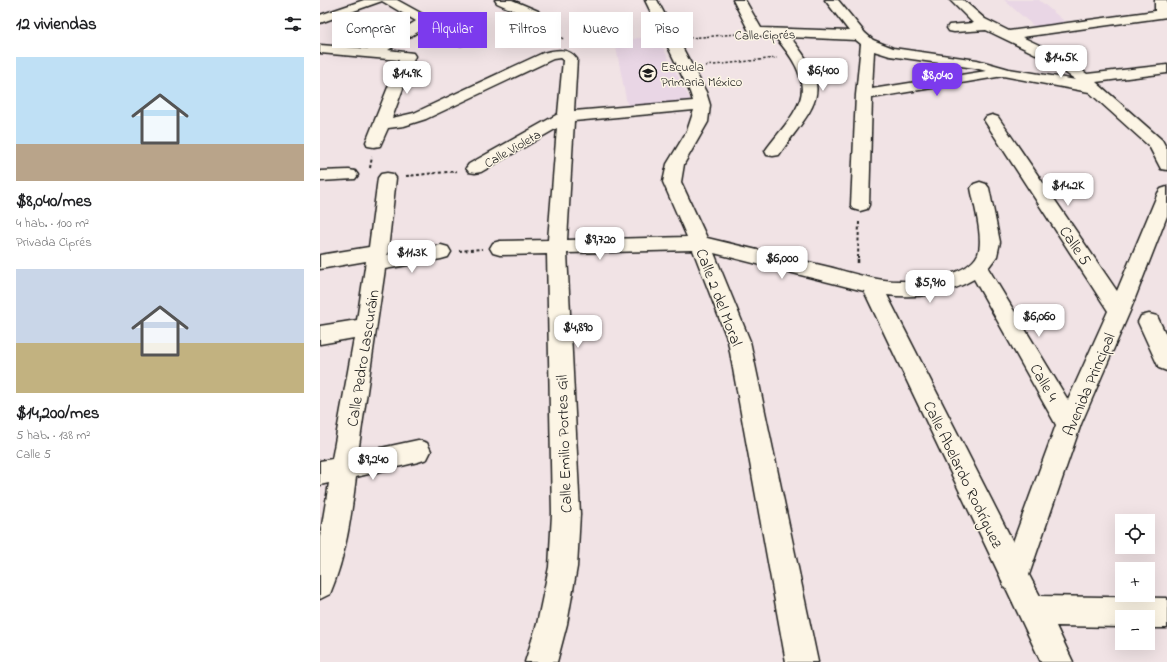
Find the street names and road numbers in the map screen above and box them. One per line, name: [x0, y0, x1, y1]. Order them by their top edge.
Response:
street label: Calle Ciprés: [735, 25, 796, 46]
street label: Calle Violeta: [481, 125, 545, 173]
street label: Calle 5: [1052, 222, 1096, 271]
street label: Calle 2 del Moral: [688, 245, 748, 350]
street label: Calle Pedro Lascuráin: [341, 288, 387, 429]
street label: Avenida Principal: [1057, 329, 1123, 440]
street label: Calle 4: [1023, 359, 1064, 407]
street label: Calle Emilio Portes Gil: [551, 374, 579, 514]
street label: Calle Abelardo Rodríguez: [916, 397, 1008, 553]

